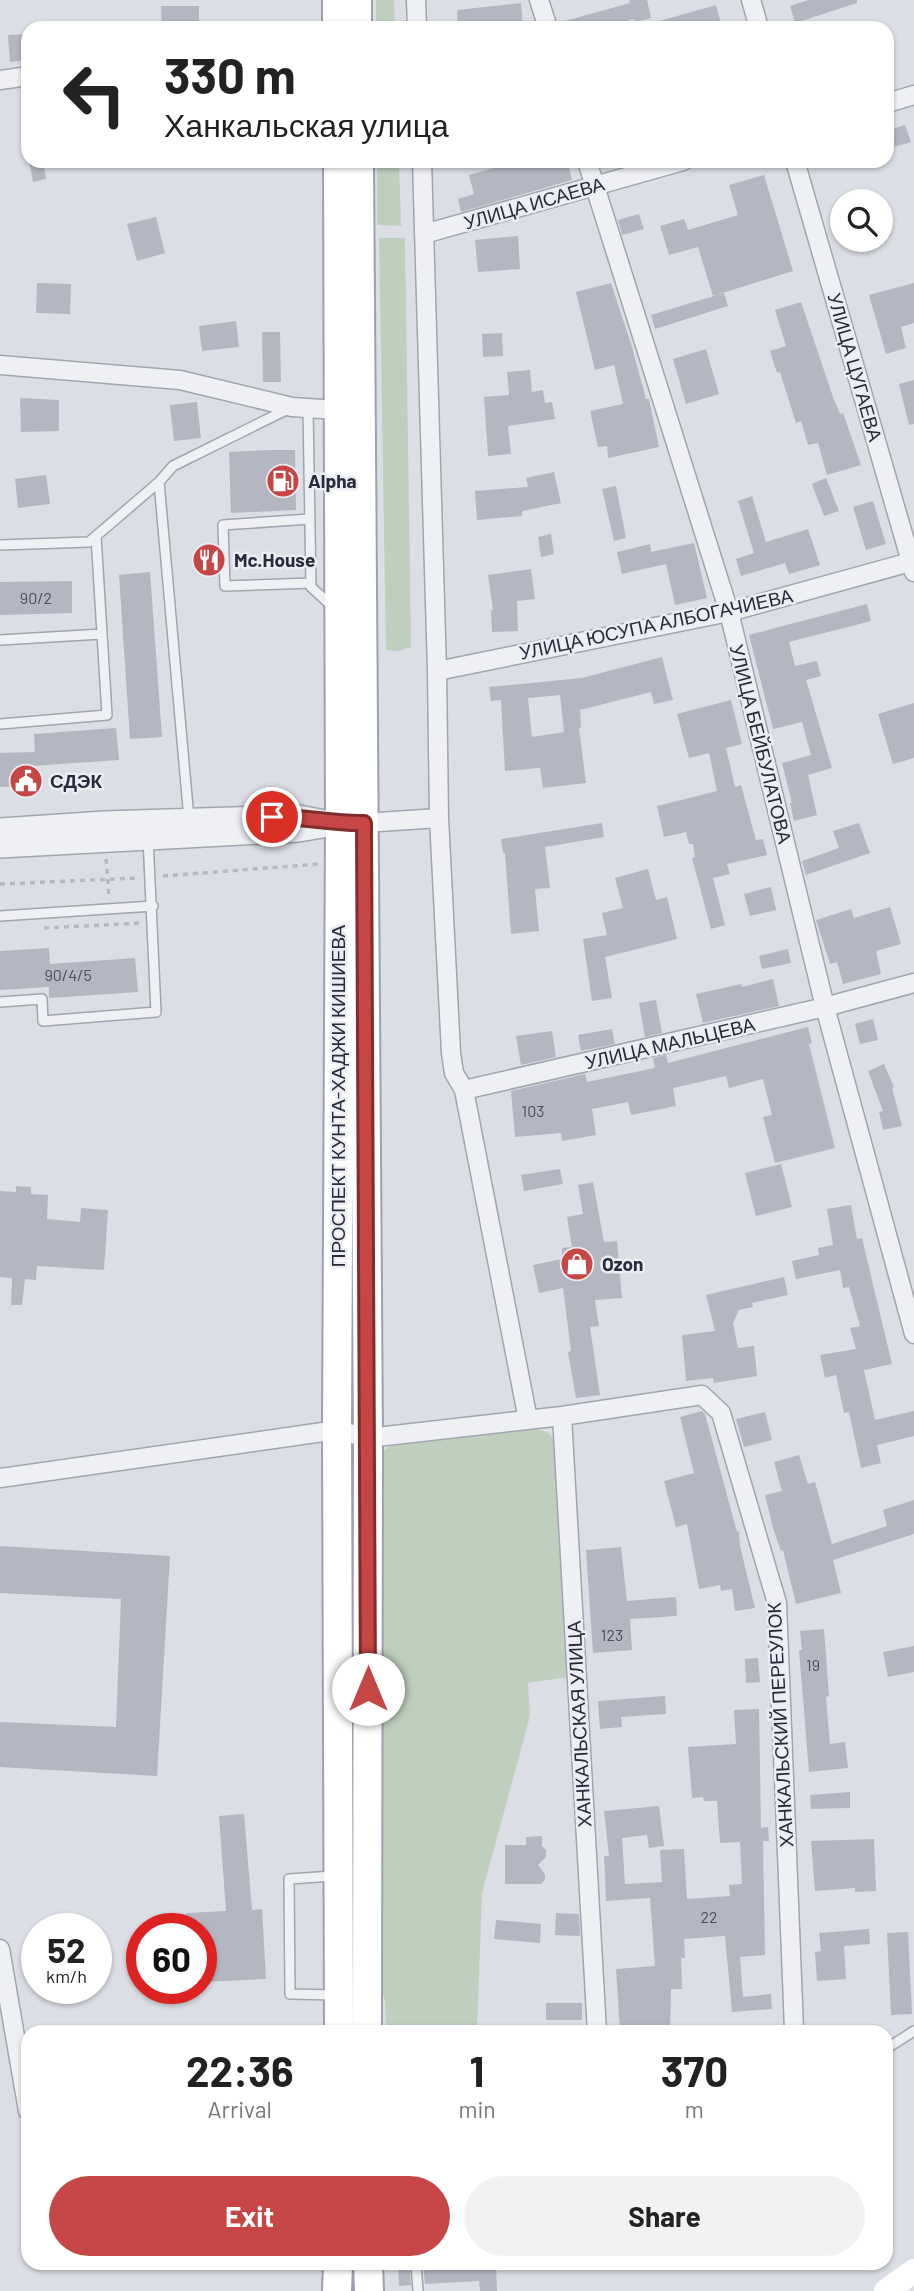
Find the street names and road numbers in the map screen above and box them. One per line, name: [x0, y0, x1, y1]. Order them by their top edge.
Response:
street label: УЛИЦА ИСАЕВА: [461, 171, 607, 234]
street label: УЛИЦА ЦУГАЕВА: [823, 290, 888, 444]
street label: УЛИЦА ЮСУПА АЛБОГАЧИЕВА: [517, 583, 795, 664]
street label: УЛИЦА БЕЙБУЛАТОВА: [726, 642, 797, 846]
street label: ПРОСПЕКТ КУНТА-ХАДЖИ КИШИЕВА: [326, 924, 349, 1267]
street label: УЛИЦА МАЛЬЦЕВА: [583, 1012, 757, 1073]
street label: ХАНКАЛЬСКИЙ ПЕРЕУЛОК: [762, 1602, 797, 1848]
street label: ХАНКАЛЬСКАЯ УЛИЦА: [562, 1620, 595, 1828]

